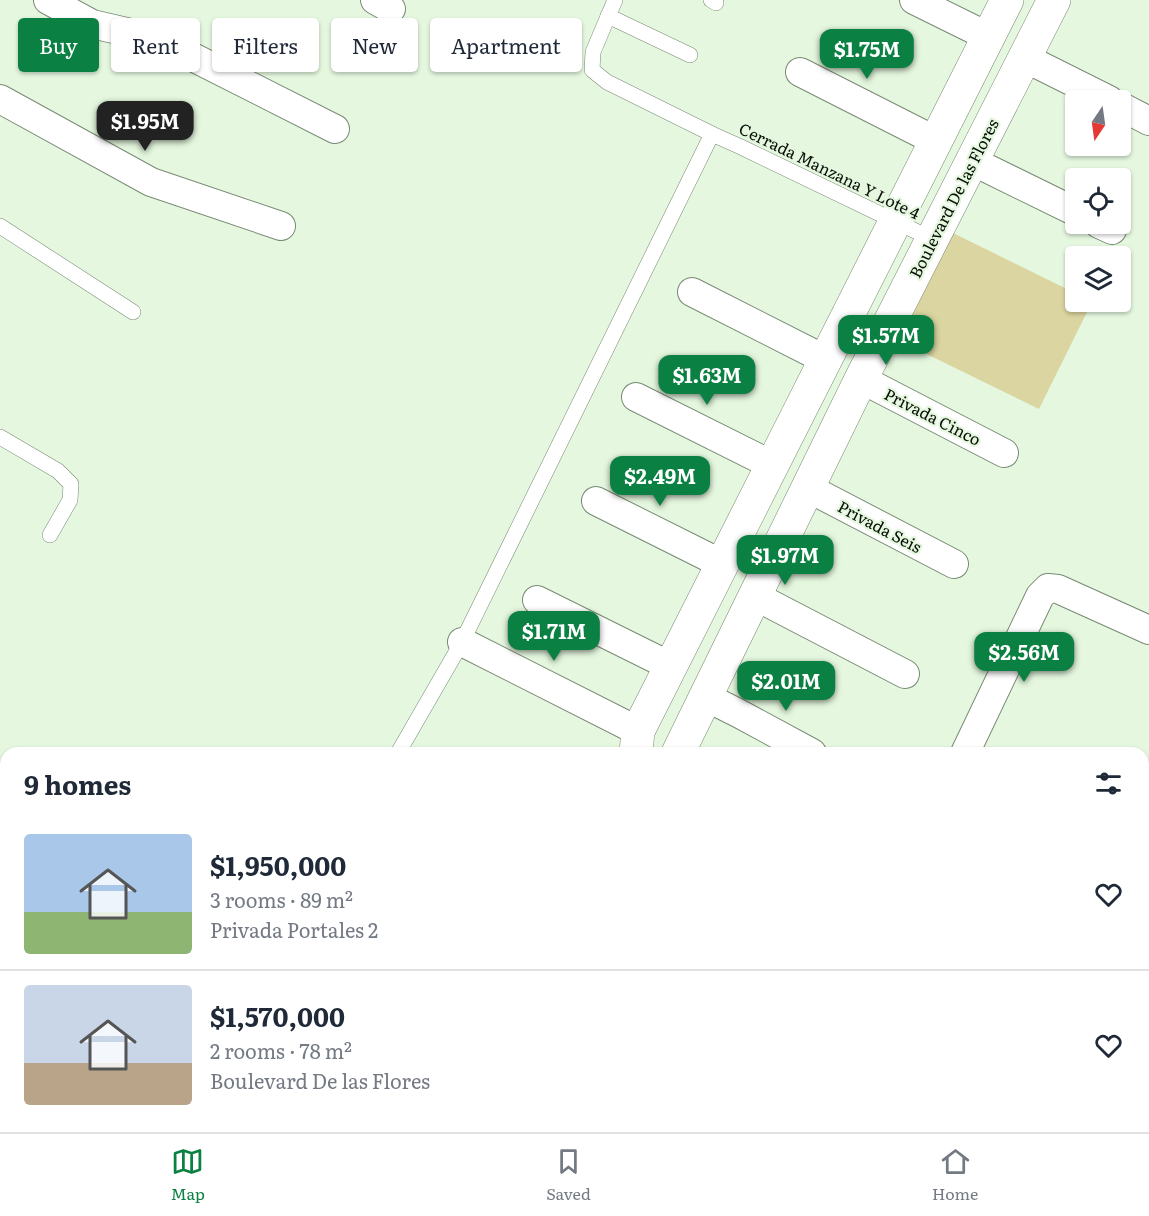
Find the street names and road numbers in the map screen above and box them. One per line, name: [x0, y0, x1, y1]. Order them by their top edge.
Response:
street label: Boulevard De las Flores: [902, 114, 1004, 282]
street label: Cerrada Manzana Y Lote 4: [735, 116, 925, 224]
street label: Privada Cinco: [880, 381, 986, 451]
street label: Privada Seis: [834, 494, 926, 558]

